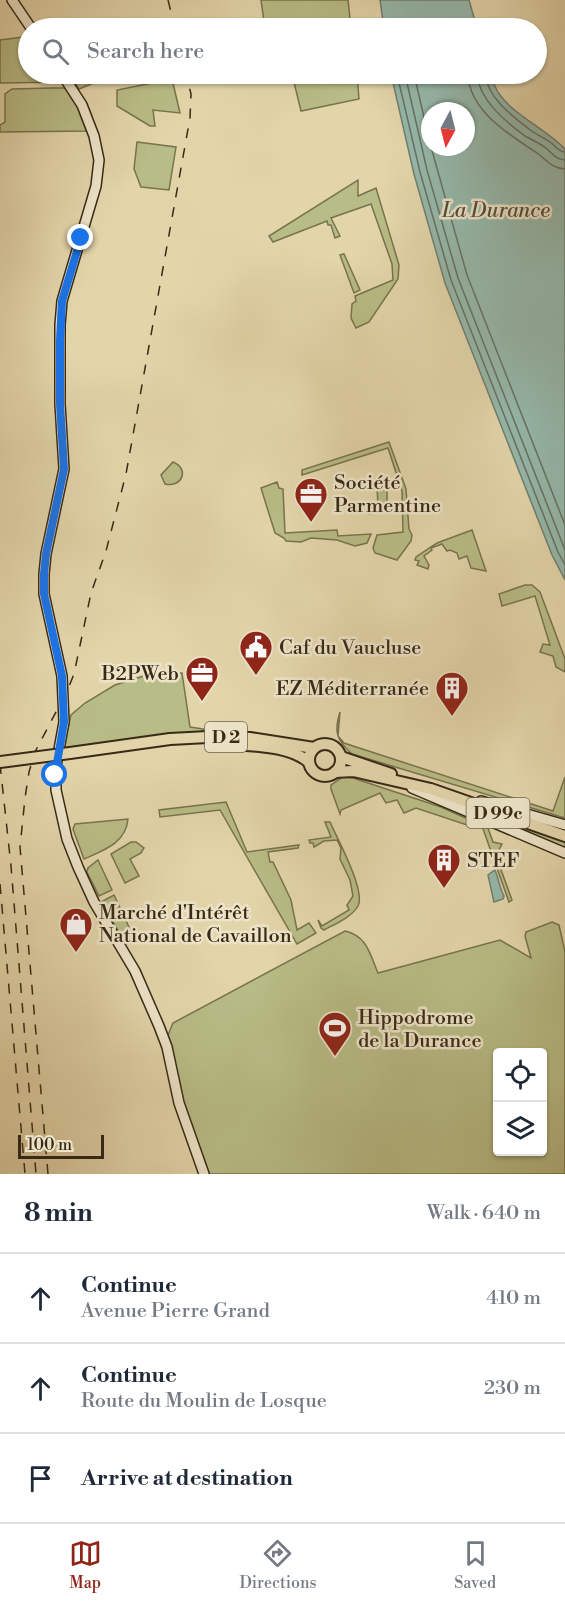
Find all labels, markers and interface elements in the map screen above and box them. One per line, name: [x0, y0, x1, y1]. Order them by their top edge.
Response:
search box: [18, 18, 547, 84]
icon: search: [39, 35, 72, 68]
text: Search here: [87, 38, 204, 65]
north arrow: [421, 102, 475, 156]
water label: La Durance: [441, 198, 550, 224]
route end: [67, 224, 93, 250]
place label: Société Parmentine: [334, 471, 441, 519]
office icon: Société Parmentine: [293, 476, 329, 523]
public building icon: Caf du Vaucluse: [238, 629, 274, 676]
place label: Caf du Vaucluse: [279, 636, 421, 661]
office icon: B2PWeb: [184, 655, 220, 702]
place label: B2PWeb: [101, 662, 179, 687]
building icon: EZ Méditerranée: [434, 670, 470, 717]
place label: EZ Méditerranée: [276, 677, 429, 702]
road number: D 2: [205, 722, 247, 752]
route start: [41, 761, 67, 787]
road number: D 99c: [466, 798, 530, 828]
building icon: STEF: [426, 842, 462, 889]
place label: STEF: [467, 849, 519, 874]
place label: Marché d'Intérêt National de Cavaillon: [99, 901, 292, 949]
shop icon: Marché d'Intérêt National de Cavaillon: [58, 906, 94, 953]
place label: Hippodrome de la Durance: [358, 1006, 481, 1054]
sports icon: Hippodrome de la Durance: [317, 1010, 353, 1057]
map controls: [493, 1048, 547, 1156]
button: locate: [493, 1048, 547, 1102]
button: layers: [493, 1102, 547, 1156]
scale bar: [18, 1132, 104, 1160]
text: 100 m: [27, 1135, 72, 1155]
text: 8 min: [24, 1197, 93, 1229]
text: Walk · 640 m: [427, 1201, 541, 1226]
text: Continue: [81, 1272, 177, 1299]
icon: ahead: [24, 1282, 57, 1315]
text: 410 m: [486, 1286, 541, 1311]
text: Avenue Pierre Grand: [81, 1299, 270, 1324]
text: Continue: [81, 1362, 177, 1389]
icon: ahead: [24, 1372, 57, 1405]
text: 230 m: [484, 1376, 541, 1401]
text: Route du Moulin de Losque: [81, 1389, 327, 1414]
icon: arrive: [24, 1462, 57, 1495]
text: Arrive at destination: [81, 1465, 293, 1492]
tab: Map: [69, 1537, 102, 1593]
tab: Directions: [239, 1537, 317, 1593]
tab: Saved: [454, 1537, 496, 1593]

